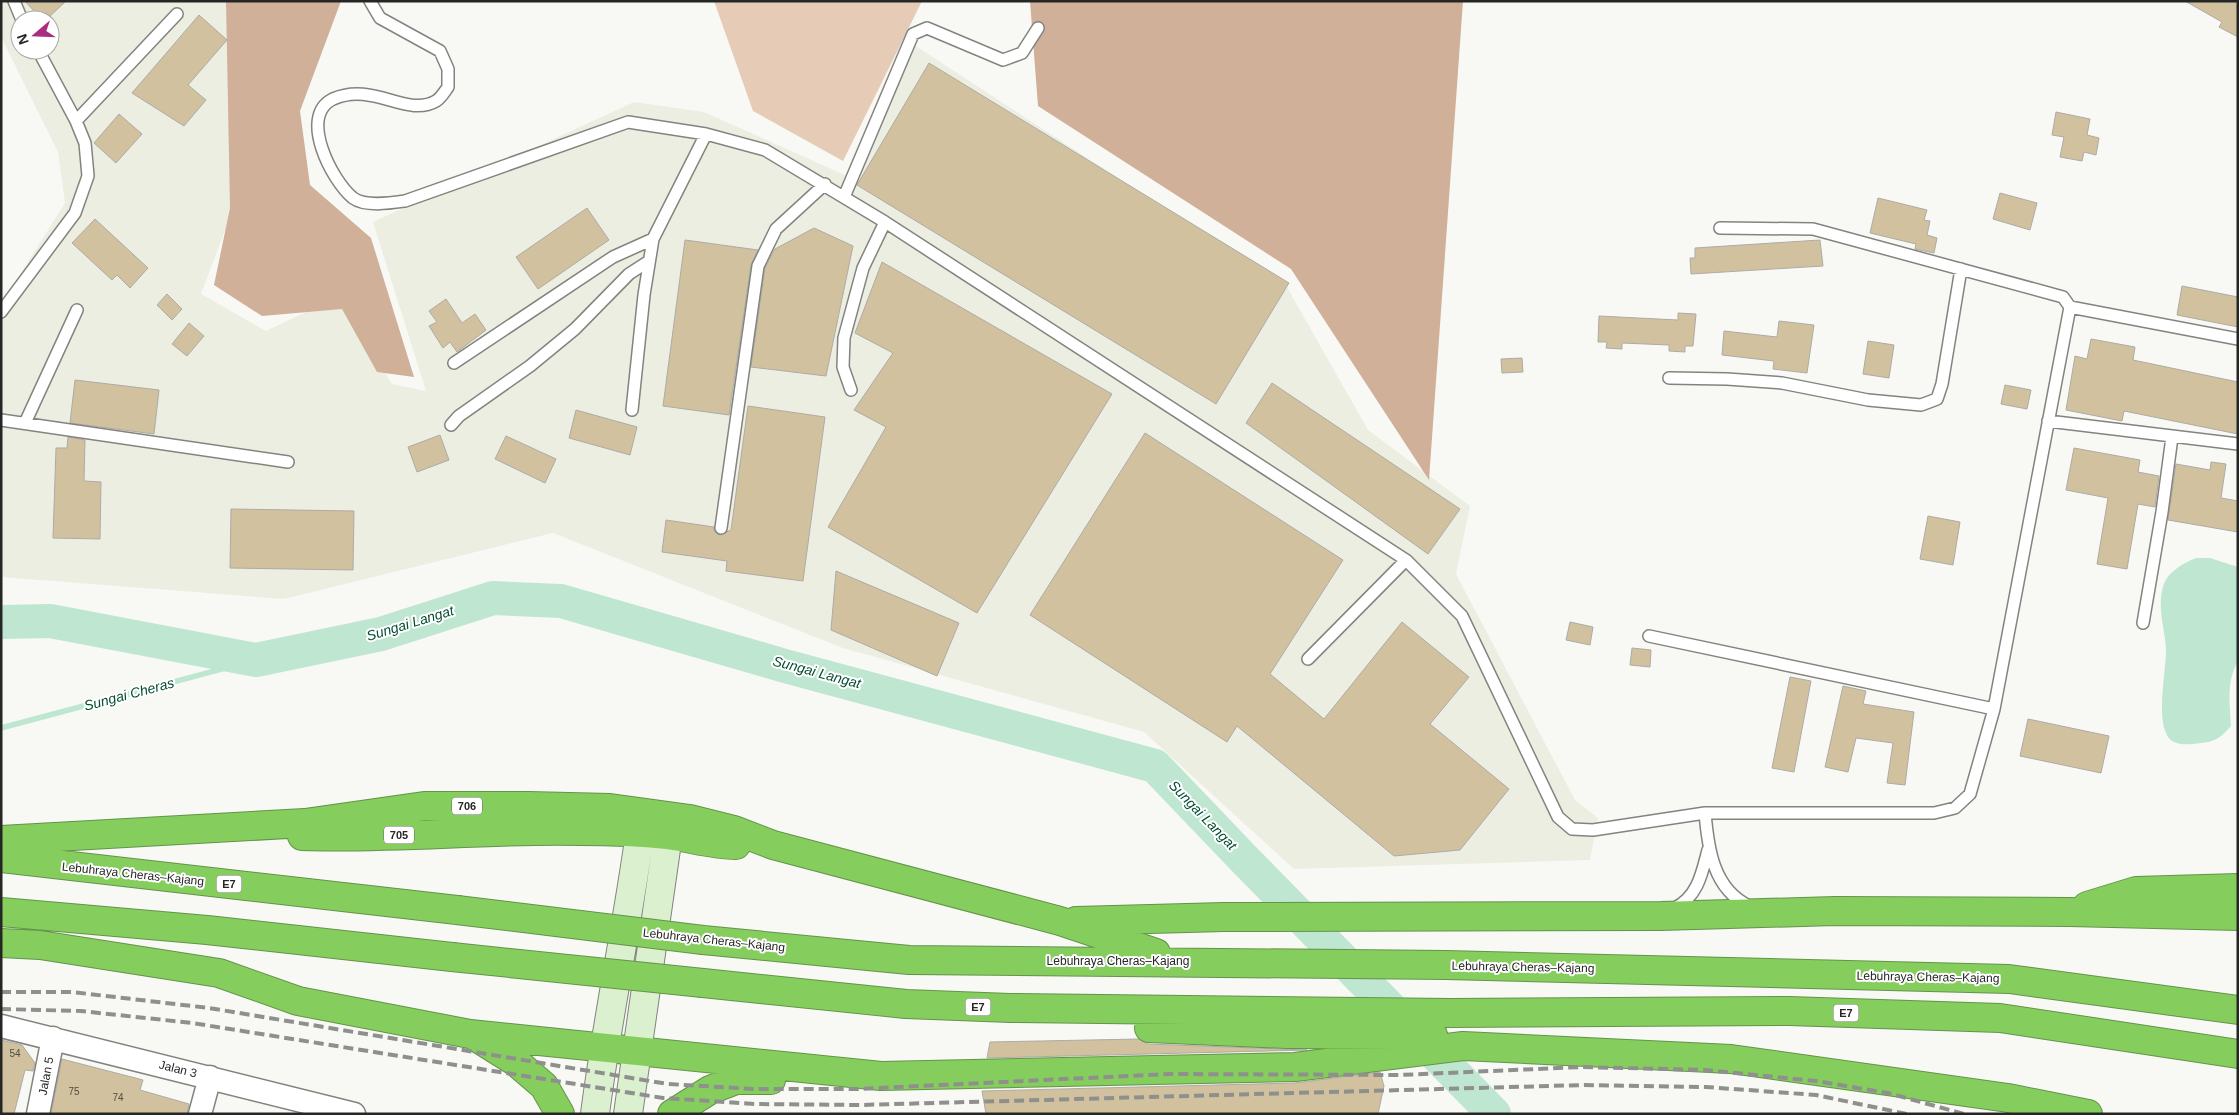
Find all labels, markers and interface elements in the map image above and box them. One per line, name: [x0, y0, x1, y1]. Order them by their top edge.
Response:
north arrow: [10, 10, 60, 60]
text: N: [13, 32, 32, 47]
water label: Sungai Langat: [364, 602, 457, 644]
water label: Sungai Langat: [771, 653, 864, 692]
water label: Sungai Cheras: [82, 674, 176, 714]
water label: Sungai Langat: [1166, 777, 1241, 854]
road number: 706: [452, 798, 482, 814]
road number: 705: [384, 826, 414, 844]
street label: Lebuhraya Cheras–Kajang: [61, 860, 205, 888]
road number: E7: [216, 876, 242, 892]
street label: Lebuhraya Cheras–Kajang: [642, 926, 786, 954]
street label: Lebuhraya Cheras–Kajang: [1047, 954, 1189, 968]
street label: Lebuhraya Cheras–Kajang: [1451, 959, 1595, 975]
street label: Lebuhraya Cheras–Kajang: [1856, 969, 2000, 985]
road number: E7: [966, 999, 990, 1016]
road number: E7: [1834, 1004, 1858, 1021]
house number: 54: [9, 1048, 21, 1059]
street label: Jalan 5: [36, 1055, 56, 1096]
street label: Jalan 3: [158, 1058, 199, 1081]
house number: 75: [68, 1086, 80, 1097]
house number: 74: [112, 1092, 124, 1103]

